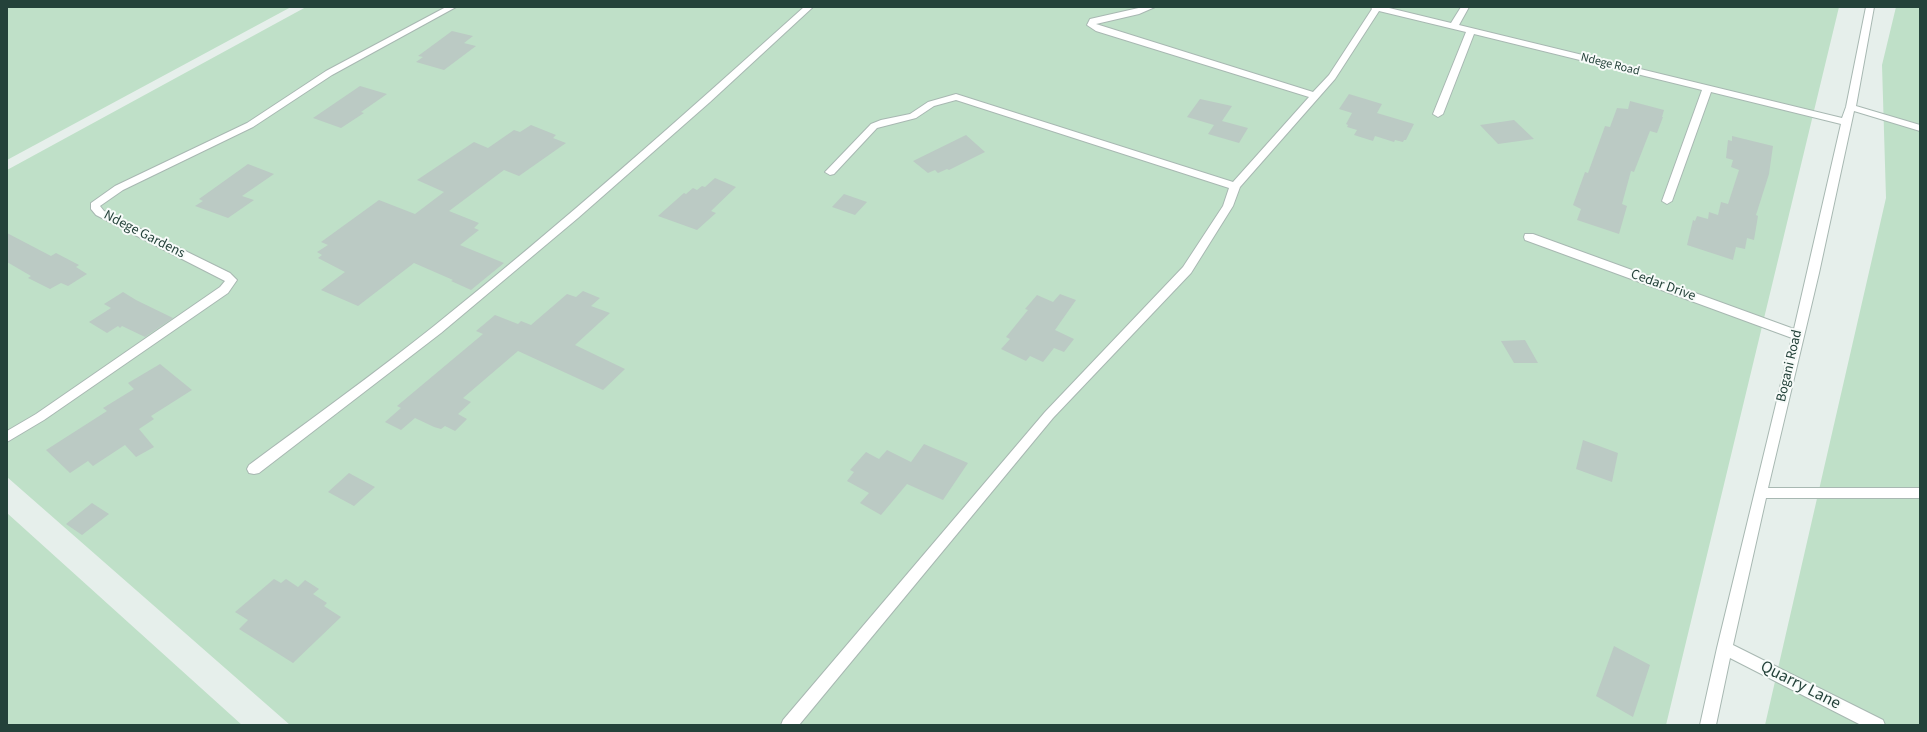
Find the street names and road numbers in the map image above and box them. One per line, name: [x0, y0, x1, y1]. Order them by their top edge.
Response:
street label: Ndege Road: [1579, 51, 1641, 79]
street label: Ndege Gardens: [101, 207, 187, 263]
street label: Cedar Drive: [1628, 267, 1698, 305]
street label: Bogani Road: [1774, 328, 1806, 404]
street label: Quarry Lane: [1757, 657, 1843, 715]

